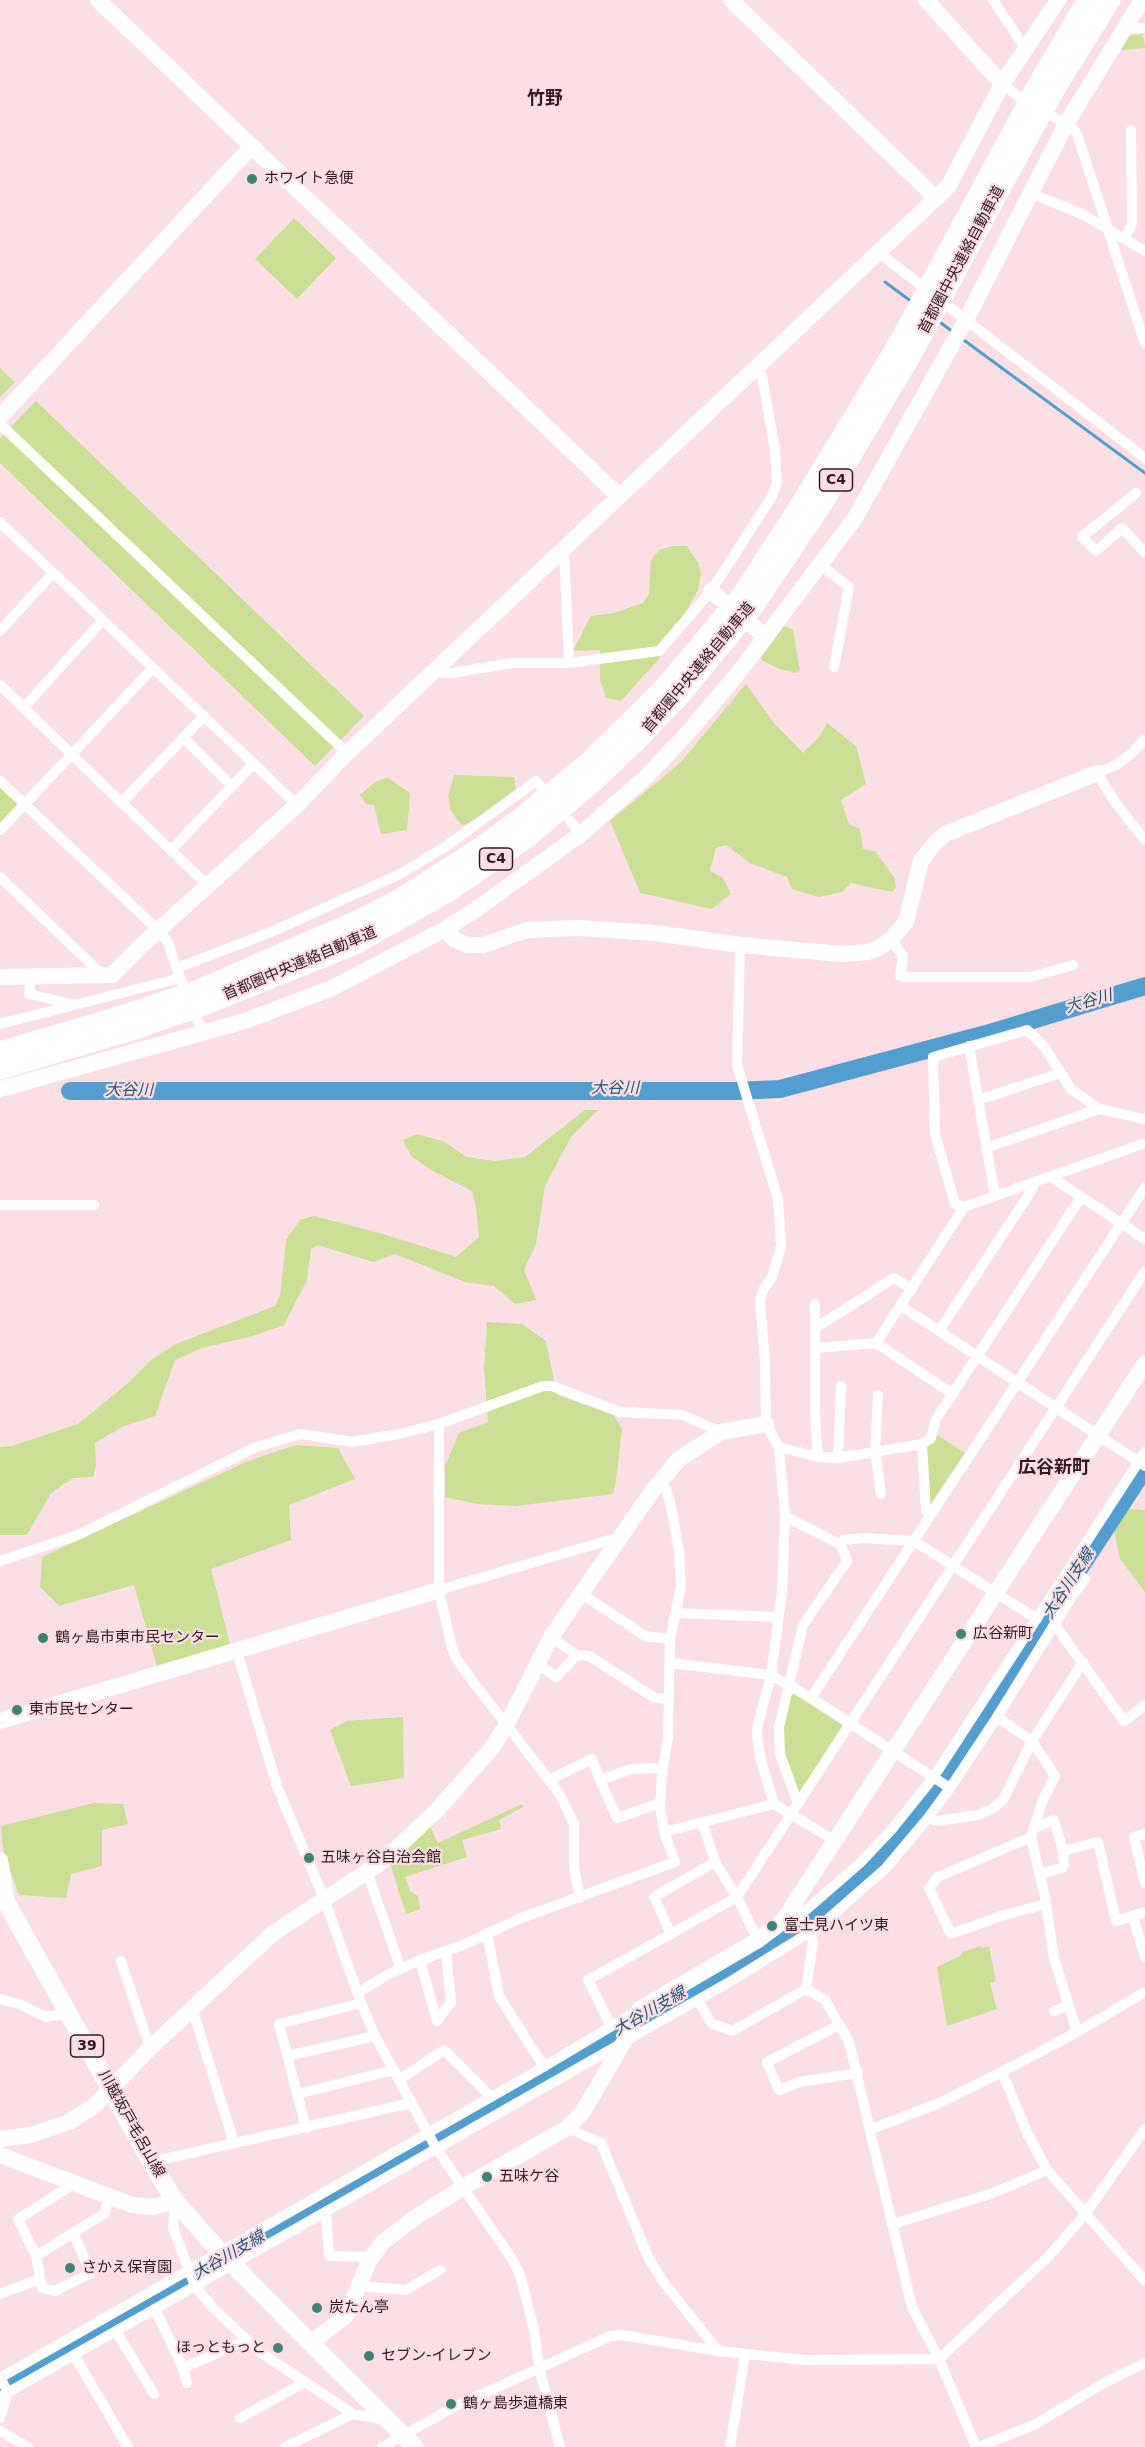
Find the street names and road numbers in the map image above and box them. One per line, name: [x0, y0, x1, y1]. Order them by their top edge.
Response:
street label: 首都圏中央連絡自動車道: [915, 183, 1009, 337]
road number: C4: [820, 469, 852, 491]
street label: 首都圏中央連絡自動車道: [639, 599, 759, 737]
road number: C4: [480, 848, 512, 870]
street label: 首都圏中央連絡自動車道: [221, 923, 379, 1005]
road number: 39: [70, 2035, 104, 2057]
street label: 川越坂戸毛呂山線: [94, 2067, 168, 2181]

